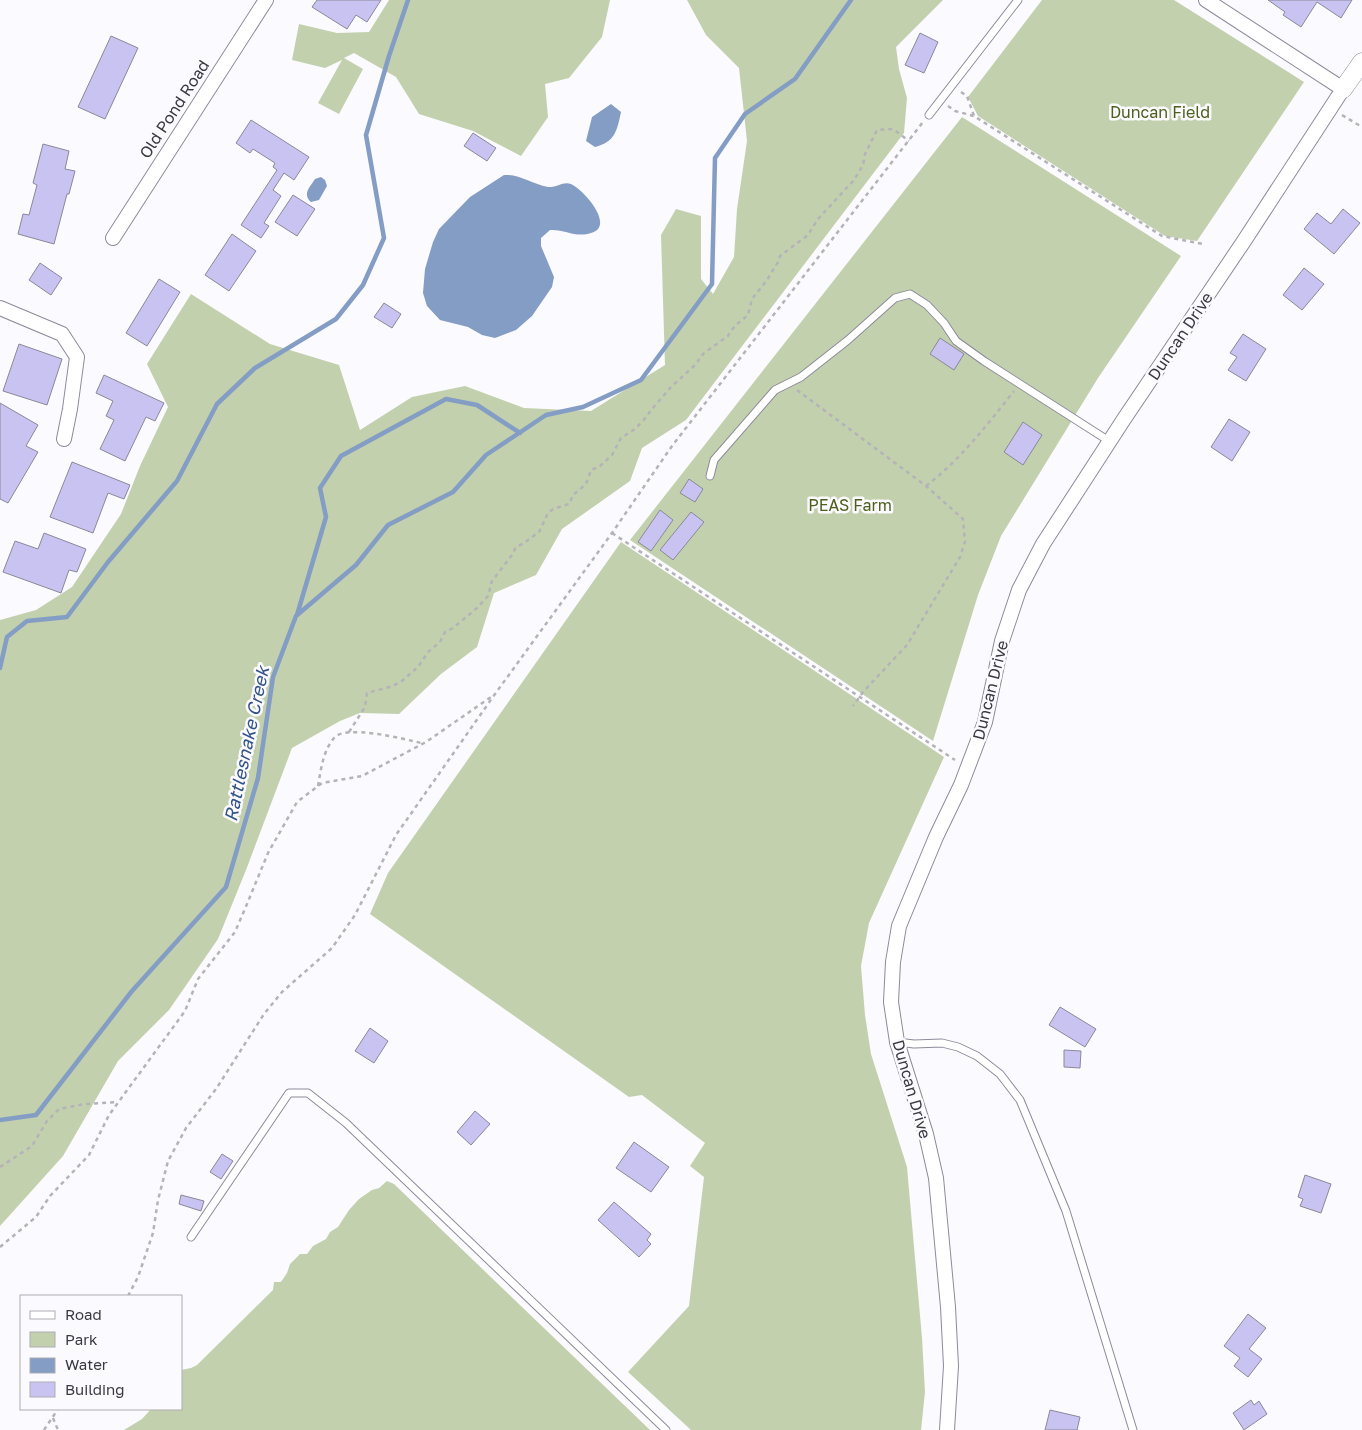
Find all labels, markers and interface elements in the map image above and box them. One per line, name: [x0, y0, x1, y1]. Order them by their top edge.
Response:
street label: Old Pond Road: [135, 56, 213, 162]
park label: Duncan Field: [1110, 102, 1210, 122]
street label: Duncan Drive: [1143, 288, 1217, 384]
park label: PEAS Farm: [808, 495, 892, 515]
street label: Duncan Drive: [968, 638, 1012, 742]
water label: Rattlesnake Creek: [219, 662, 274, 823]
street label: Duncan Drive: [888, 1037, 936, 1141]
legend: [20, 1295, 182, 1410]
text: Road: [65, 1305, 102, 1323]
text: Park: [65, 1330, 98, 1348]
text: Water: [65, 1355, 108, 1373]
text: Building: [65, 1380, 125, 1398]

